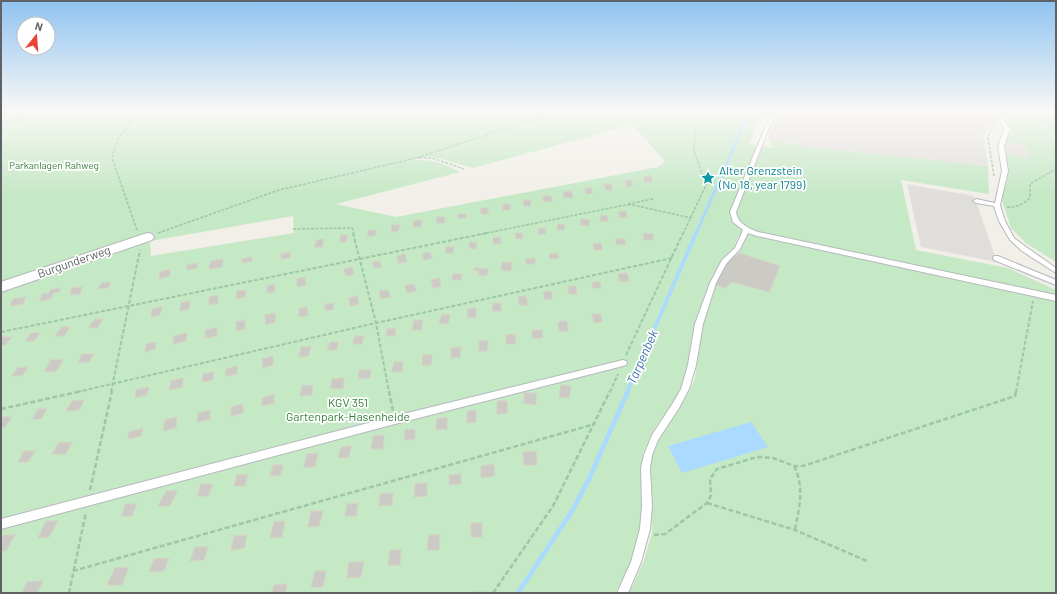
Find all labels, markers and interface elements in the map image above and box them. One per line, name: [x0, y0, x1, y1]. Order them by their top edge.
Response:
north arrow: [16, 16, 56, 56]
text: N: [34, 19, 44, 33]
park label: Parkanlagen Rahweg: [9, 159, 99, 171]
place label: Alter Grenzstein (No 18, year 1799): [718, 163, 806, 191]
place icon: Alter Grenzstein (No 18, year 1799): [700, 170, 716, 186]
street label: Burgunderweg: [35, 242, 112, 280]
water label: Tarpenbek: [623, 327, 661, 387]
park label: KGV 351 Gartenpark-Hasenheide: [286, 395, 410, 423]

